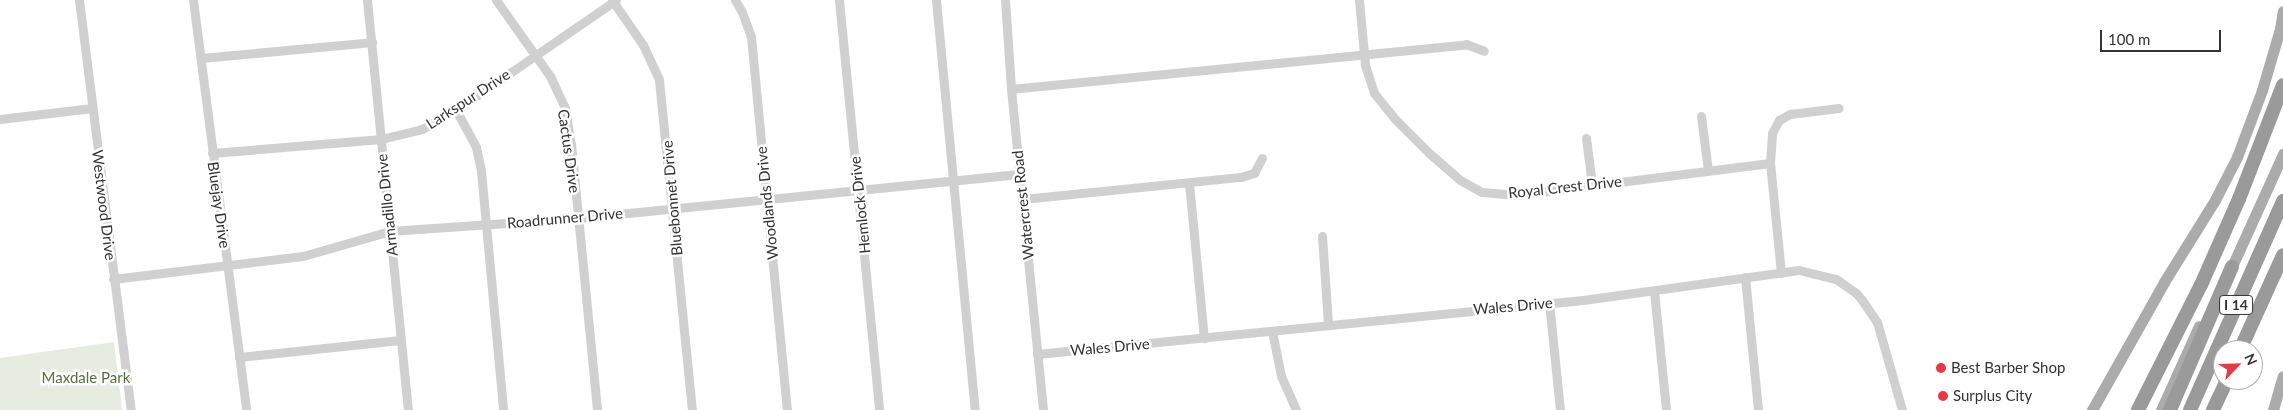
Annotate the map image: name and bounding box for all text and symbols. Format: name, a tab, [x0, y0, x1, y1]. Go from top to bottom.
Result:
scale bar	[2103, 20, 2224, 52]
text: 100 m	[2108, 30, 2150, 48]
street label: Larkspur Drive	[423, 65, 513, 133]
street label: Cactus Drive	[554, 108, 584, 194]
street label: Bluebonnet Drive	[658, 140, 686, 256]
street label: Woodlands Drive	[752, 145, 782, 261]
street label: Westwood Drive	[88, 149, 120, 261]
street label: Watercrest Road	[1008, 150, 1038, 260]
street label: Armadillo Drive	[373, 153, 401, 257]
street label: Hemlock Drive	[846, 155, 874, 255]
street label: Bluejay Drive	[204, 160, 234, 250]
street label: Royal Crest Drive	[1507, 172, 1623, 202]
street label: Roadrunner Drive	[506, 204, 624, 232]
street label: Wales Drive	[1473, 294, 1553, 318]
road number: I 14	[2218, 294, 2254, 316]
street label: Wales Drive	[1070, 335, 1150, 359]
north arrow	[2213, 340, 2263, 390]
text: N	[2241, 351, 2261, 367]
place label: Best Barber Shop	[1951, 359, 2066, 377]
marker: Best Barber Shop	[1935, 362, 1947, 374]
park label: Maxdale Park	[42, 369, 130, 387]
place label: Surplus City	[1953, 387, 2032, 405]
marker: Surplus City	[1937, 390, 1949, 402]

